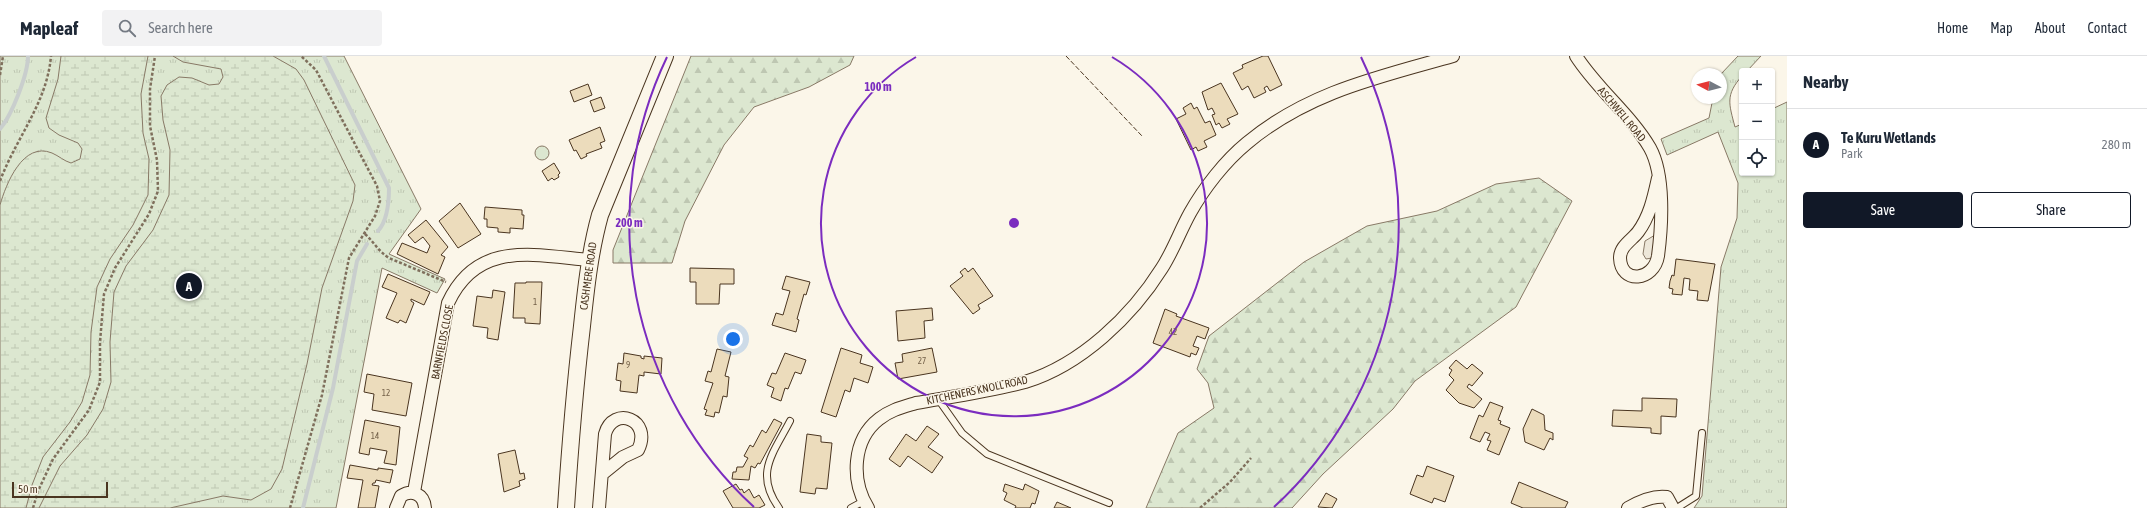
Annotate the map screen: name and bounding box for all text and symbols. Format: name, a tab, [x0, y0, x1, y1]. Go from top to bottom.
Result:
search box	[102, 10, 382, 46]
text: Mapleaf	[20, 17, 78, 39]
icon: search	[116, 17, 138, 39]
text: Search here	[148, 19, 213, 36]
text: Home	[1937, 20, 1968, 36]
text: Map	[1990, 20, 2013, 36]
text: About	[2035, 20, 2066, 36]
text: Contact	[2088, 20, 2127, 36]
north arrow	[1691, 68, 1727, 104]
map controls	[1739, 68, 1775, 176]
button: +	[1739, 68, 1775, 104]
text: Nearby	[1803, 72, 1849, 92]
text: 100 m	[864, 80, 892, 94]
street label: ASCHWELL ROAD	[1596, 84, 1648, 144]
button: −	[1739, 104, 1775, 140]
text: Te Kuru Wetlands	[1841, 129, 1936, 146]
text: A	[1813, 137, 1819, 152]
text: 280 m	[2102, 137, 2131, 152]
button: locate	[1739, 140, 1775, 176]
text: Park	[1841, 146, 1863, 161]
button: Save	[1803, 192, 1963, 228]
button: Share	[1971, 192, 2131, 228]
text: 200 m	[615, 216, 643, 230]
centre of rings	[1007, 216, 1021, 230]
street label: CASHMERE ROAD	[577, 241, 599, 311]
pin: A	[176, 271, 202, 301]
house number: 1	[533, 297, 537, 307]
street label: BARNFIELDS CLOSE	[429, 303, 455, 380]
house number: 42	[1169, 327, 1177, 337]
your location	[723, 329, 743, 349]
house number: 27	[918, 356, 926, 366]
house number: 9	[626, 360, 630, 370]
street label: KITCHENERS KNOLL ROAD	[925, 373, 1029, 407]
house number: 12	[382, 388, 390, 398]
house number: 14	[371, 431, 379, 441]
scale bar	[12, 480, 108, 499]
text: 50 m	[18, 483, 38, 495]

